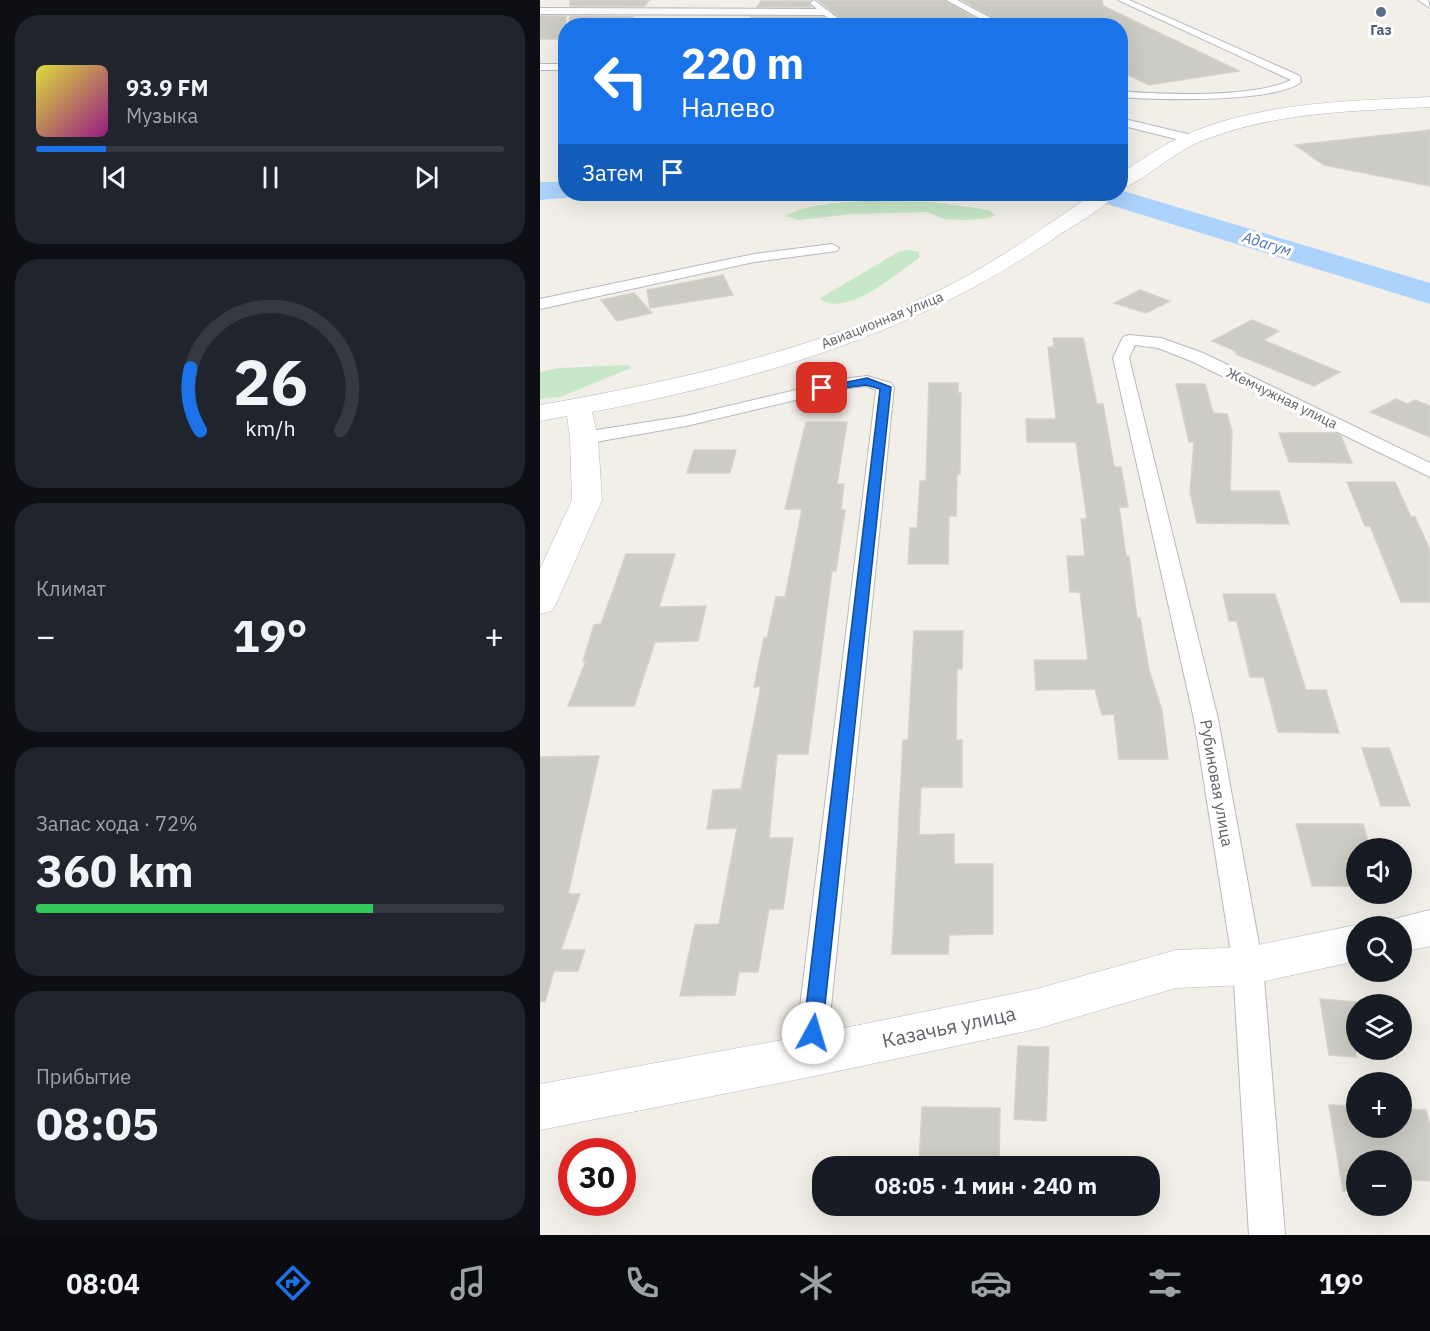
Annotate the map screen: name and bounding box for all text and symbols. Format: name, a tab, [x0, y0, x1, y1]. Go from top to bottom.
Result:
marker: Газ	[1374, 5, 1388, 19]
place label: Газ	[1370, 21, 1392, 39]
text: 220 m	[681, 36, 804, 91]
icon: left	[582, 42, 660, 120]
text: 93.9 FM	[126, 73, 209, 102]
text: Налево	[681, 89, 775, 124]
text: Музыка	[126, 102, 198, 129]
icon: arrive	[656, 156, 689, 189]
text: Затем	[582, 158, 644, 187]
icon: previous	[98, 161, 131, 194]
icon: pause	[254, 161, 287, 194]
icon: next	[410, 161, 443, 194]
water label: Адагум	[1239, 227, 1294, 260]
street label: Авиационная улица	[818, 287, 946, 353]
text: 26	[233, 341, 307, 422]
pin	[796, 362, 847, 413]
street label: Жемчужная улица	[1224, 363, 1341, 433]
icon: arrive	[805, 371, 838, 404]
text: km/h	[245, 414, 295, 442]
text: Климат	[36, 575, 106, 602]
text: 19°	[232, 606, 308, 664]
text: −	[36, 614, 56, 657]
text: +	[484, 614, 504, 657]
street label: Рубиновая улица	[1196, 718, 1238, 849]
text: Запас хода · 72%	[36, 810, 198, 837]
map controls	[1346, 838, 1412, 1216]
button: sound	[1346, 838, 1412, 904]
text: 360 km	[36, 841, 194, 899]
button: search	[1346, 916, 1412, 982]
button: layers	[1346, 994, 1412, 1060]
street label: Казачья улица	[879, 999, 1019, 1054]
position arrow	[781, 1001, 845, 1065]
text: Прибытие	[36, 1063, 131, 1090]
button: +	[1346, 1072, 1412, 1138]
text: 08:05	[36, 1094, 159, 1152]
speed limit sign: 30	[558, 1138, 636, 1216]
button: −	[1346, 1150, 1412, 1216]
text: 08:05 · 1 мин · 240 m	[875, 1171, 1097, 1200]
icon: directions	[272, 1262, 314, 1304]
icon: music	[447, 1262, 489, 1304]
icon: phone	[621, 1262, 663, 1304]
icon: climate	[795, 1262, 837, 1304]
icon: car	[970, 1262, 1012, 1304]
icon: filters	[1144, 1262, 1186, 1304]
text: 08:04	[66, 1266, 140, 1301]
text: 19°	[1319, 1266, 1364, 1301]

